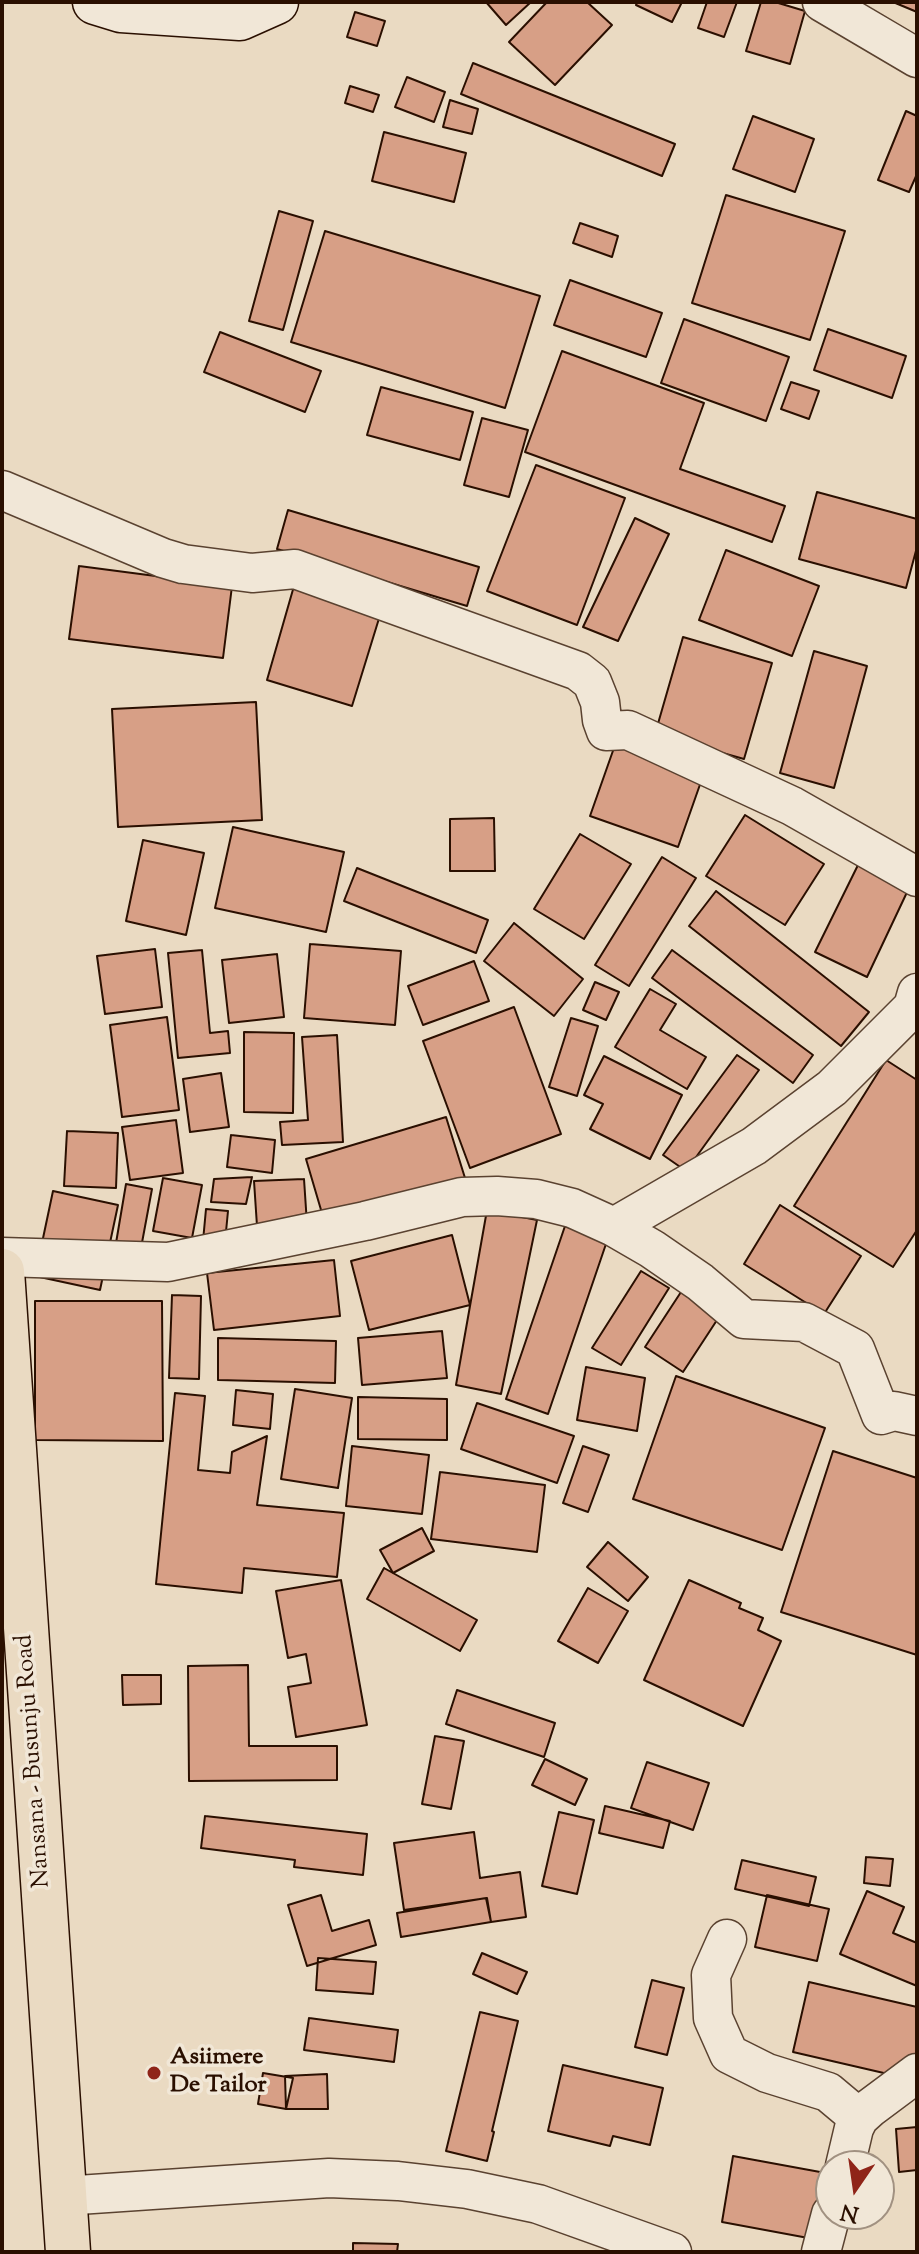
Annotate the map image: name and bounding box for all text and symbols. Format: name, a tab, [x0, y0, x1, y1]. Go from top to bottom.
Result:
street label: Nansana - Busunju Road	[12, 1633, 58, 1889]
place label: Asiimere De Tailor	[170, 2045, 267, 2101]
marker: Asiimere De Tailor	[145, 2064, 163, 2082]
north arrow	[815, 2150, 895, 2230]
text: N	[838, 2194, 862, 2229]

